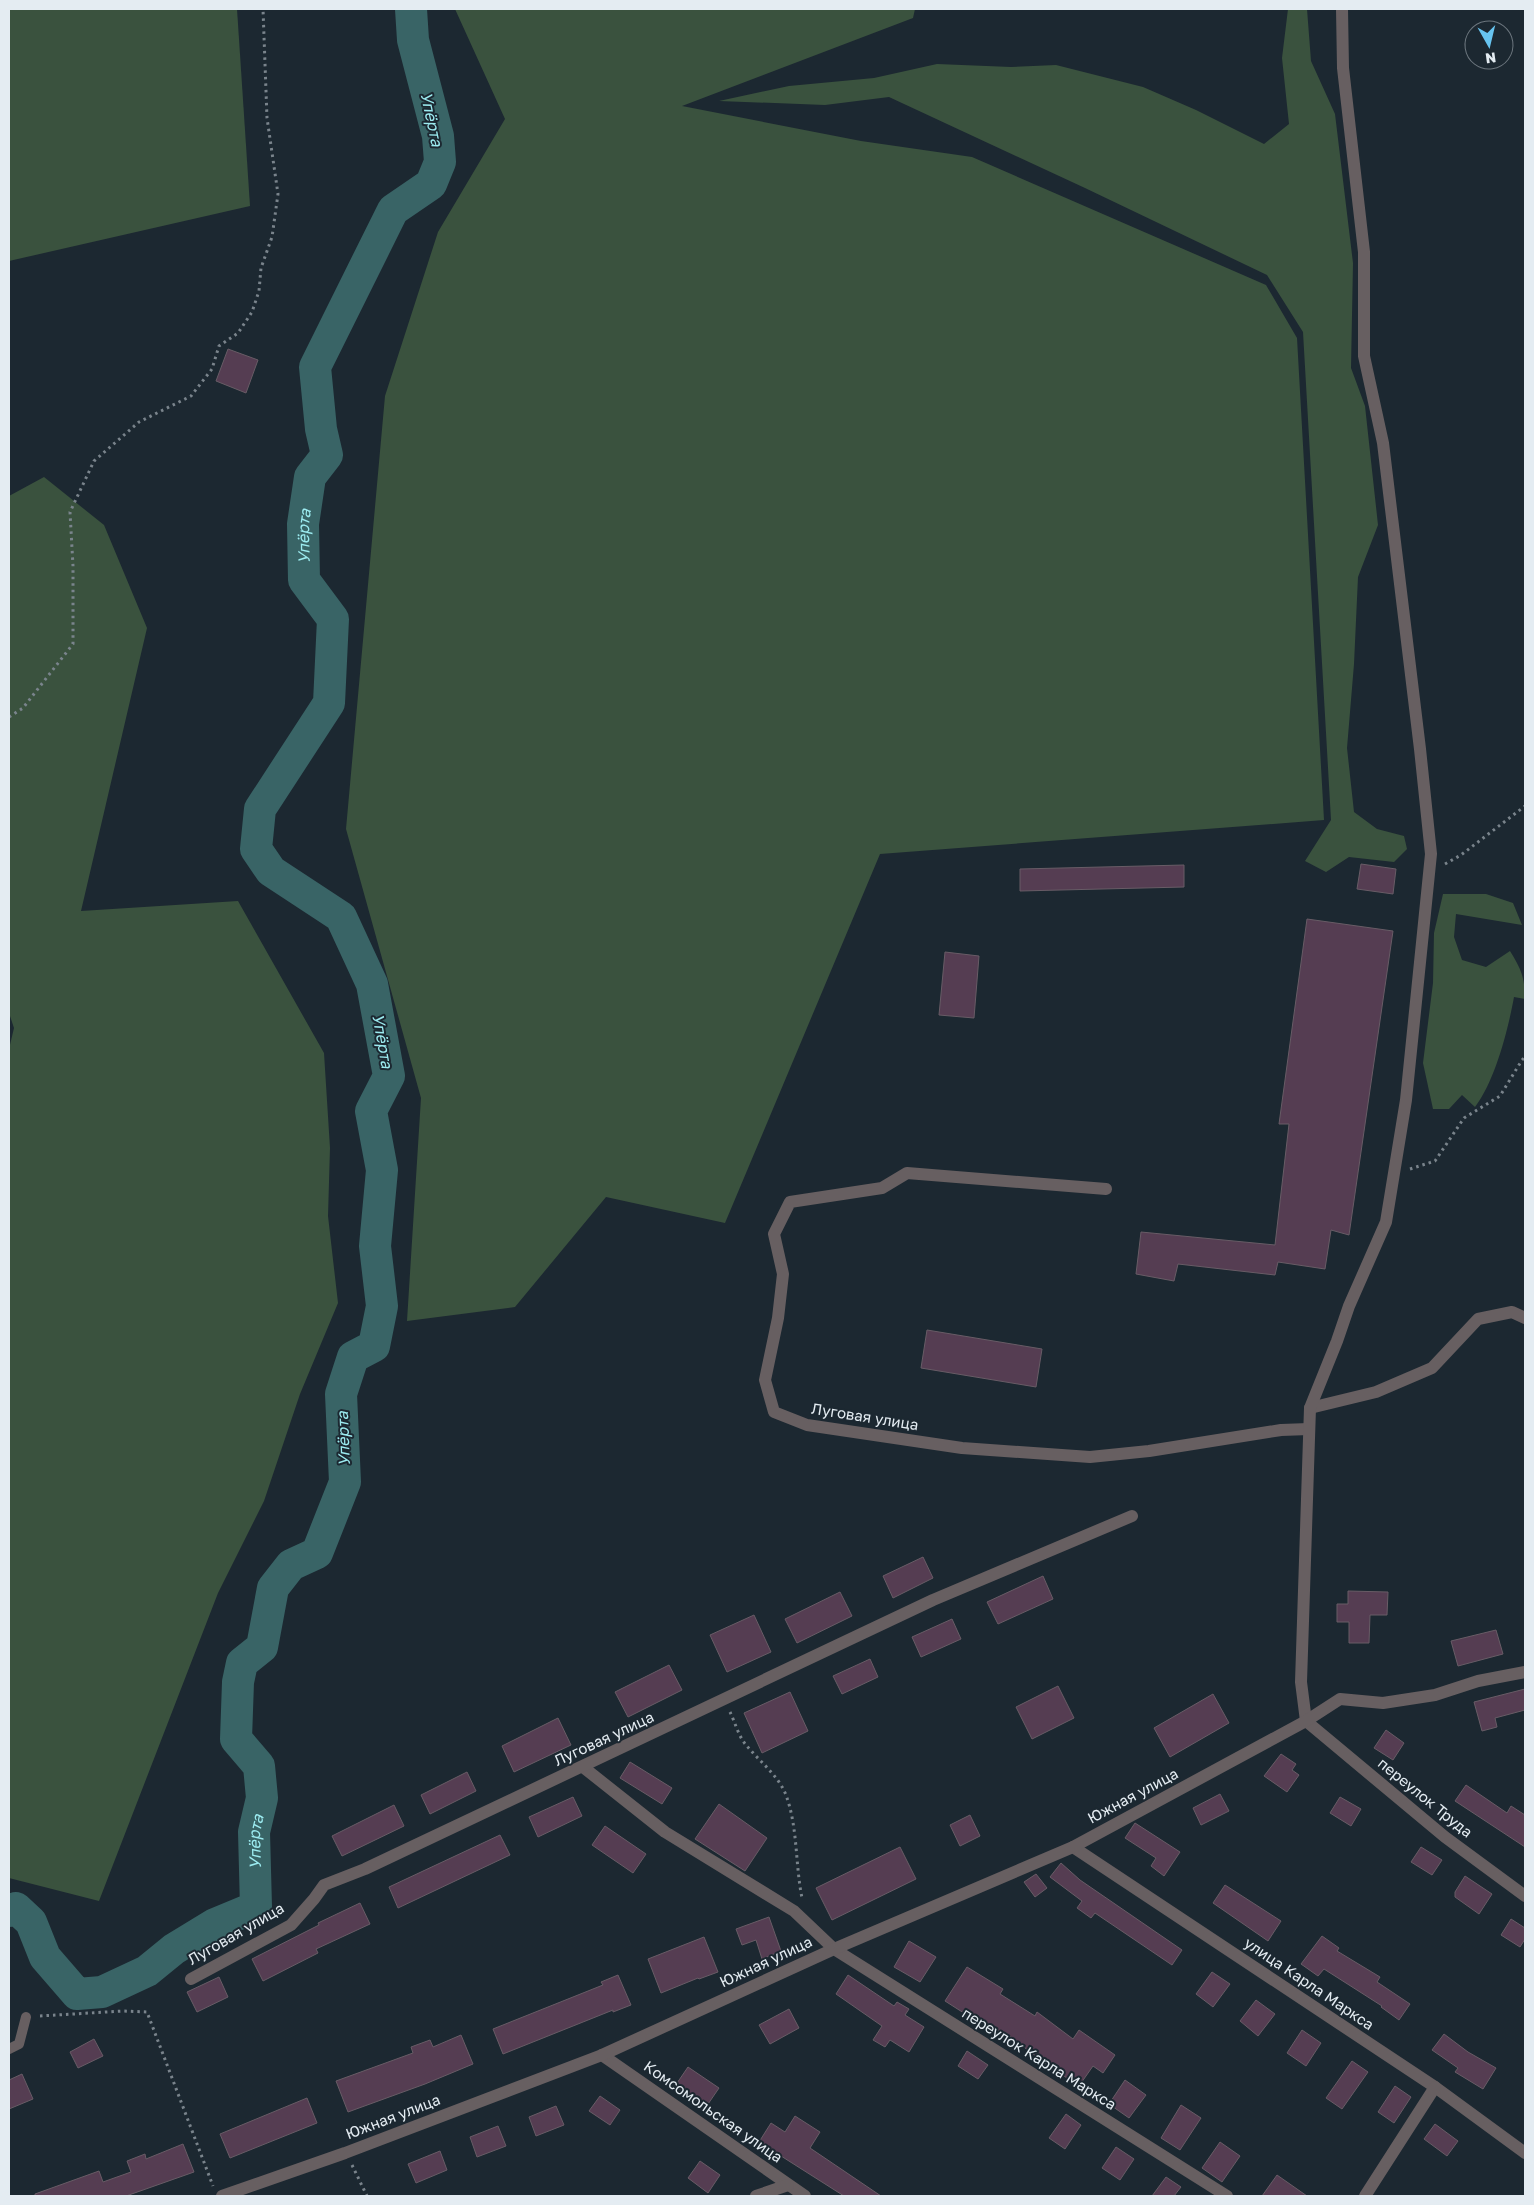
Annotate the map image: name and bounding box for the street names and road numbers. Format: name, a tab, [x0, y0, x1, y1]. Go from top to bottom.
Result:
street label: Луговая улица	[810, 1399, 920, 1433]
street label: Луговая улица	[551, 1707, 656, 1769]
street label: переулок Труда	[1375, 1754, 1476, 1841]
street label: Южная улица	[1084, 1764, 1181, 1827]
street label: Луговая улица	[184, 1898, 287, 1968]
street label: Южная улица	[716, 1932, 815, 1990]
street label: улица Карла Маркса	[1241, 1933, 1378, 2033]
street label: переулок Карла Маркса	[959, 2003, 1120, 2113]
street label: Комсомольская улица	[641, 2056, 786, 2166]
street label: Южная улица	[343, 2090, 443, 2142]

